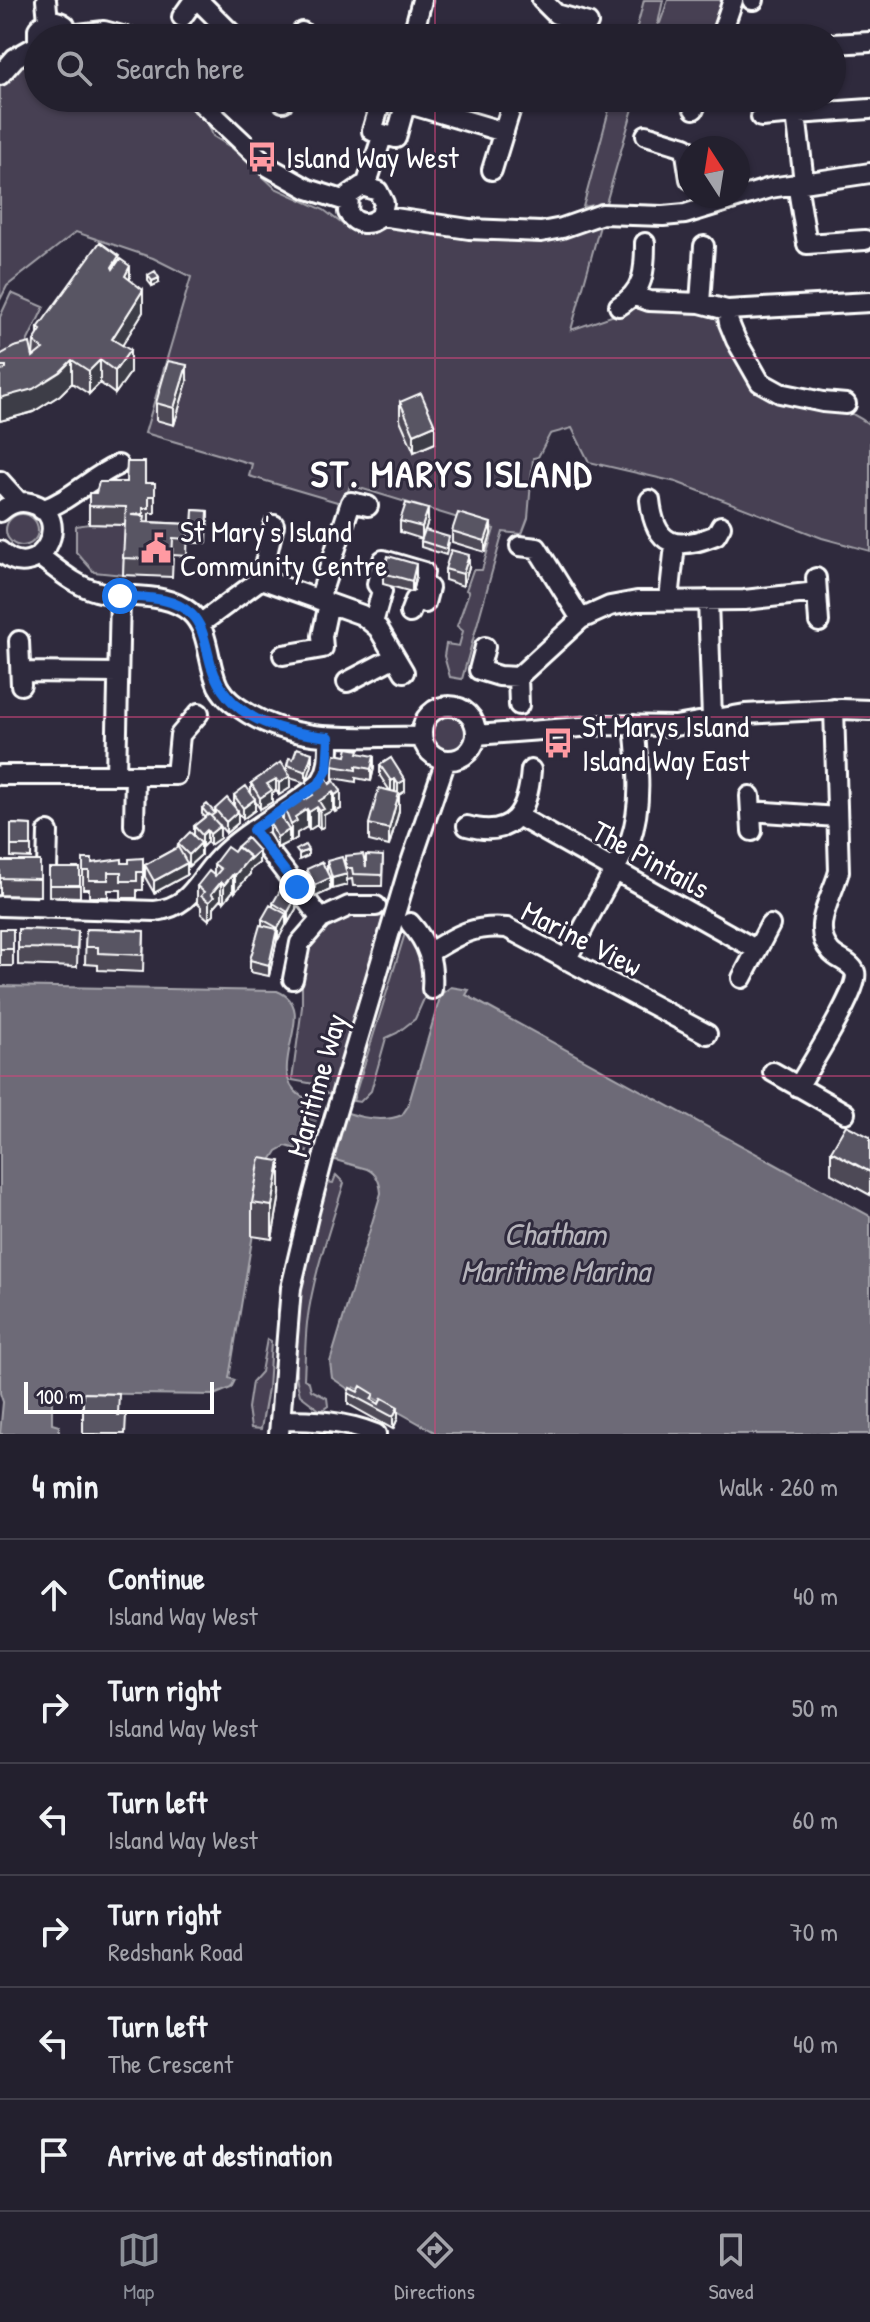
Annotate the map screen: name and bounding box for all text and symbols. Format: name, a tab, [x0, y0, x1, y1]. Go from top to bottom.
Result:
search box	[24, 24, 846, 112]
icon: search	[52, 46, 96, 90]
text: Search here	[116, 48, 244, 88]
north arrow	[678, 136, 750, 208]
place label: Island Way West	[286, 137, 459, 177]
bus stop icon: Island Way West	[245, 140, 279, 174]
district label: ST. MARYS ISLAND	[311, 447, 593, 499]
place label: St Mary's Island Community Centre	[180, 511, 387, 585]
public building icon: St Mary's Island Community Centre	[139, 531, 173, 565]
route start	[102, 578, 138, 614]
place label: St Marys Island Island Way East	[582, 706, 750, 780]
bus stop icon: St Marys Island Island Way East	[541, 726, 575, 760]
street label: The Pintails	[585, 810, 717, 908]
route end	[279, 869, 315, 905]
street label: Marine View	[515, 891, 649, 985]
street label: Maritime Way	[277, 1009, 355, 1161]
water label: Chatham Maritime Marina	[460, 1212, 653, 1292]
scale bar	[24, 1378, 214, 1414]
text: 100 m	[36, 1381, 84, 1411]
text: 4 min	[32, 1463, 99, 1509]
text: Walk · 260 m	[719, 1469, 838, 1504]
text: Continue	[108, 1558, 205, 1598]
icon: ahead	[32, 1573, 76, 1617]
text: 40 m	[793, 1578, 838, 1613]
text: Island Way West	[108, 1598, 258, 1633]
text: Turn right	[108, 1670, 221, 1710]
icon: right	[32, 1685, 76, 1729]
text: 50 m	[792, 1690, 838, 1725]
text: Island Way West	[108, 1710, 258, 1745]
text: Turn left	[108, 1782, 207, 1822]
icon: left	[32, 1797, 76, 1841]
text: 60 m	[792, 1802, 838, 1837]
text: Island Way West	[108, 1822, 258, 1857]
text: Turn right	[108, 1894, 221, 1934]
icon: right	[32, 1909, 76, 1953]
text: 70 m	[790, 1914, 838, 1949]
text: Redshank Road	[108, 1934, 243, 1969]
text: Turn left	[108, 2006, 207, 2046]
icon: left	[32, 2021, 76, 2065]
text: 40 m	[793, 2026, 838, 2061]
text: The Crescent	[108, 2046, 233, 2081]
icon: arrive	[32, 2133, 76, 2177]
text: Arrive at destination	[108, 2135, 333, 2175]
tab: Map	[117, 2228, 161, 2306]
tab: Directions	[394, 2228, 475, 2306]
tab: Saved	[708, 2228, 753, 2306]

